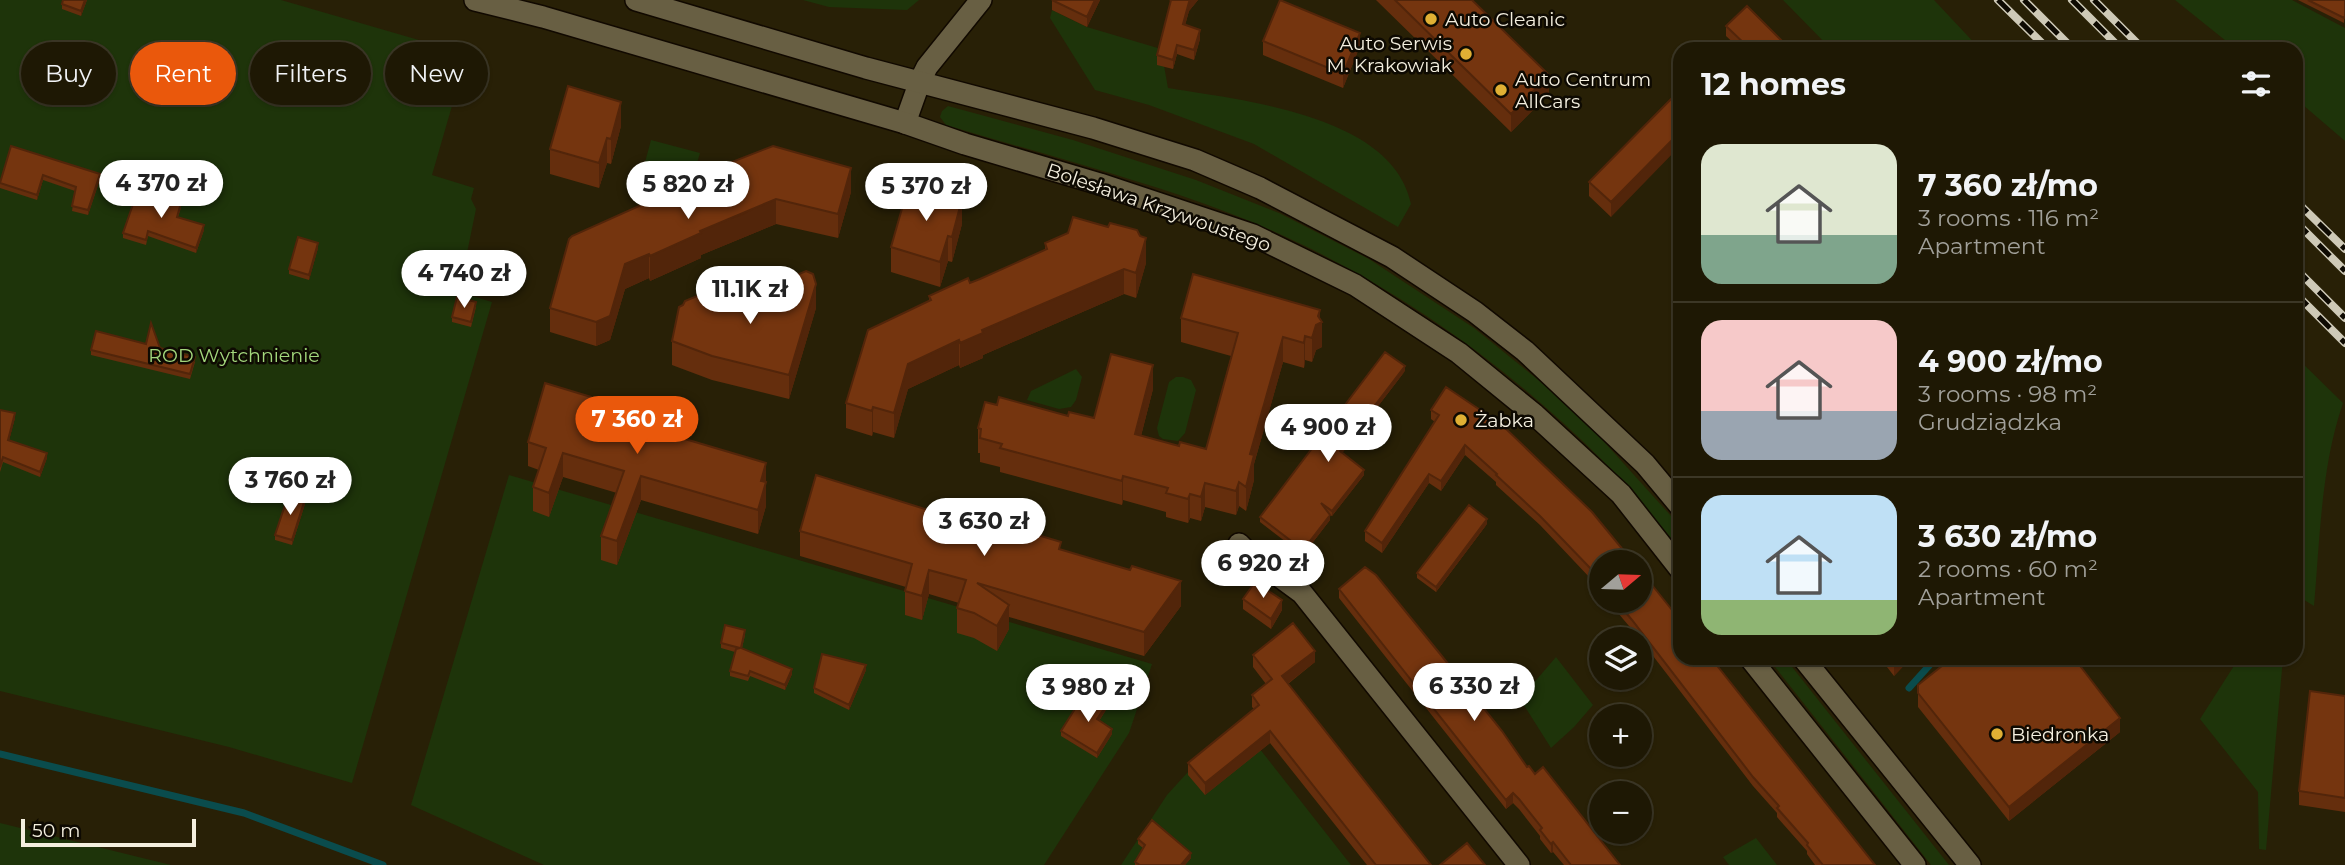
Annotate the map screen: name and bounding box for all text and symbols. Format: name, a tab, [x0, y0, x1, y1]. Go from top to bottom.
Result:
place label: Auto Cleanic	[1445, 8, 1565, 31]
marker: Auto Cleanic	[1423, 11, 1439, 27]
place label: Auto Serwis M. Krakowiak	[1327, 32, 1453, 77]
chip: Buy	[21, 42, 116, 105]
chip: Rent	[130, 42, 236, 105]
chip: Filters	[250, 42, 371, 105]
chip: New	[385, 42, 488, 105]
marker: Auto Serwis M. Krakowiak	[1458, 46, 1474, 62]
icon: filters	[2237, 65, 2275, 103]
text: 12 homes	[1701, 66, 1846, 103]
place label: Auto Centrum AllCars	[1515, 68, 1651, 113]
marker: Auto Centrum AllCars	[1493, 82, 1509, 98]
street label: Bolesława Krzywoustego	[1044, 158, 1274, 257]
pin: 4 370 zł	[89, 160, 233, 220]
pin: 5 820 zł	[616, 162, 760, 221]
pin: 5 370 zł	[854, 164, 998, 223]
text: 7 360 zł/mo	[1918, 167, 2098, 204]
text: 4 370 zł	[115, 169, 207, 197]
text: 5 820 zł	[642, 170, 734, 198]
text: 5 370 zł	[881, 172, 971, 200]
icon: home	[1757, 172, 1841, 256]
text: 3 rooms · 116 m²	[1918, 204, 2099, 232]
text: Apartment	[1918, 232, 2046, 260]
pin: 4 740 zł	[392, 250, 536, 310]
text: 4 740 zł	[417, 259, 511, 287]
pin: 11.1K zł	[678, 266, 822, 326]
text: 11.1K zł	[712, 275, 788, 303]
text: 4 900 zł/mo	[1918, 343, 2103, 380]
park label: ROD Wytchnienie	[148, 344, 320, 367]
icon: home	[1757, 348, 1841, 432]
text: 3 rooms · 98 m²	[1918, 380, 2097, 408]
pin: 7 360 zł	[565, 396, 709, 456]
text: 7 360 zł	[591, 405, 683, 433]
pin: 4 900 zł	[1256, 405, 1400, 464]
text: Grudziądzka	[1918, 408, 2062, 436]
place label: Żabka	[1475, 409, 1534, 432]
marker: Żabka	[1453, 412, 1469, 428]
text: 4 900 zł	[1281, 413, 1375, 441]
pin: 3 760 zł	[218, 458, 362, 517]
text: 3 760 zł	[245, 466, 335, 494]
pin: 3 630 zł	[912, 498, 1056, 558]
text: 3 630 zł	[939, 507, 1029, 535]
text: 3 630 zł/mo	[1918, 518, 2097, 555]
icon: home	[1757, 523, 1841, 607]
pin: 6 920 zł	[1191, 540, 1335, 600]
text: 6 920 zł	[1217, 549, 1309, 577]
north arrow	[1589, 550, 1652, 612]
map controls	[1589, 550, 1652, 844]
text: 2 rooms · 60 m²	[1918, 555, 2098, 583]
text: Apartment	[1918, 583, 2046, 611]
button: layers	[1589, 627, 1652, 690]
pin: 3 980 zł	[1016, 664, 1160, 724]
pin: 6 330 zł	[1402, 664, 1546, 723]
text: 6 330 zł	[1429, 672, 1519, 700]
text: 3 980 zł	[1042, 673, 1134, 701]
button: +	[1589, 704, 1652, 767]
place label: Biedronka	[2011, 723, 2109, 746]
marker: Biedronka	[1989, 726, 2005, 742]
button: −	[1589, 781, 1652, 844]
scale bar	[21, 816, 196, 848]
text: 50 m	[32, 819, 80, 842]

